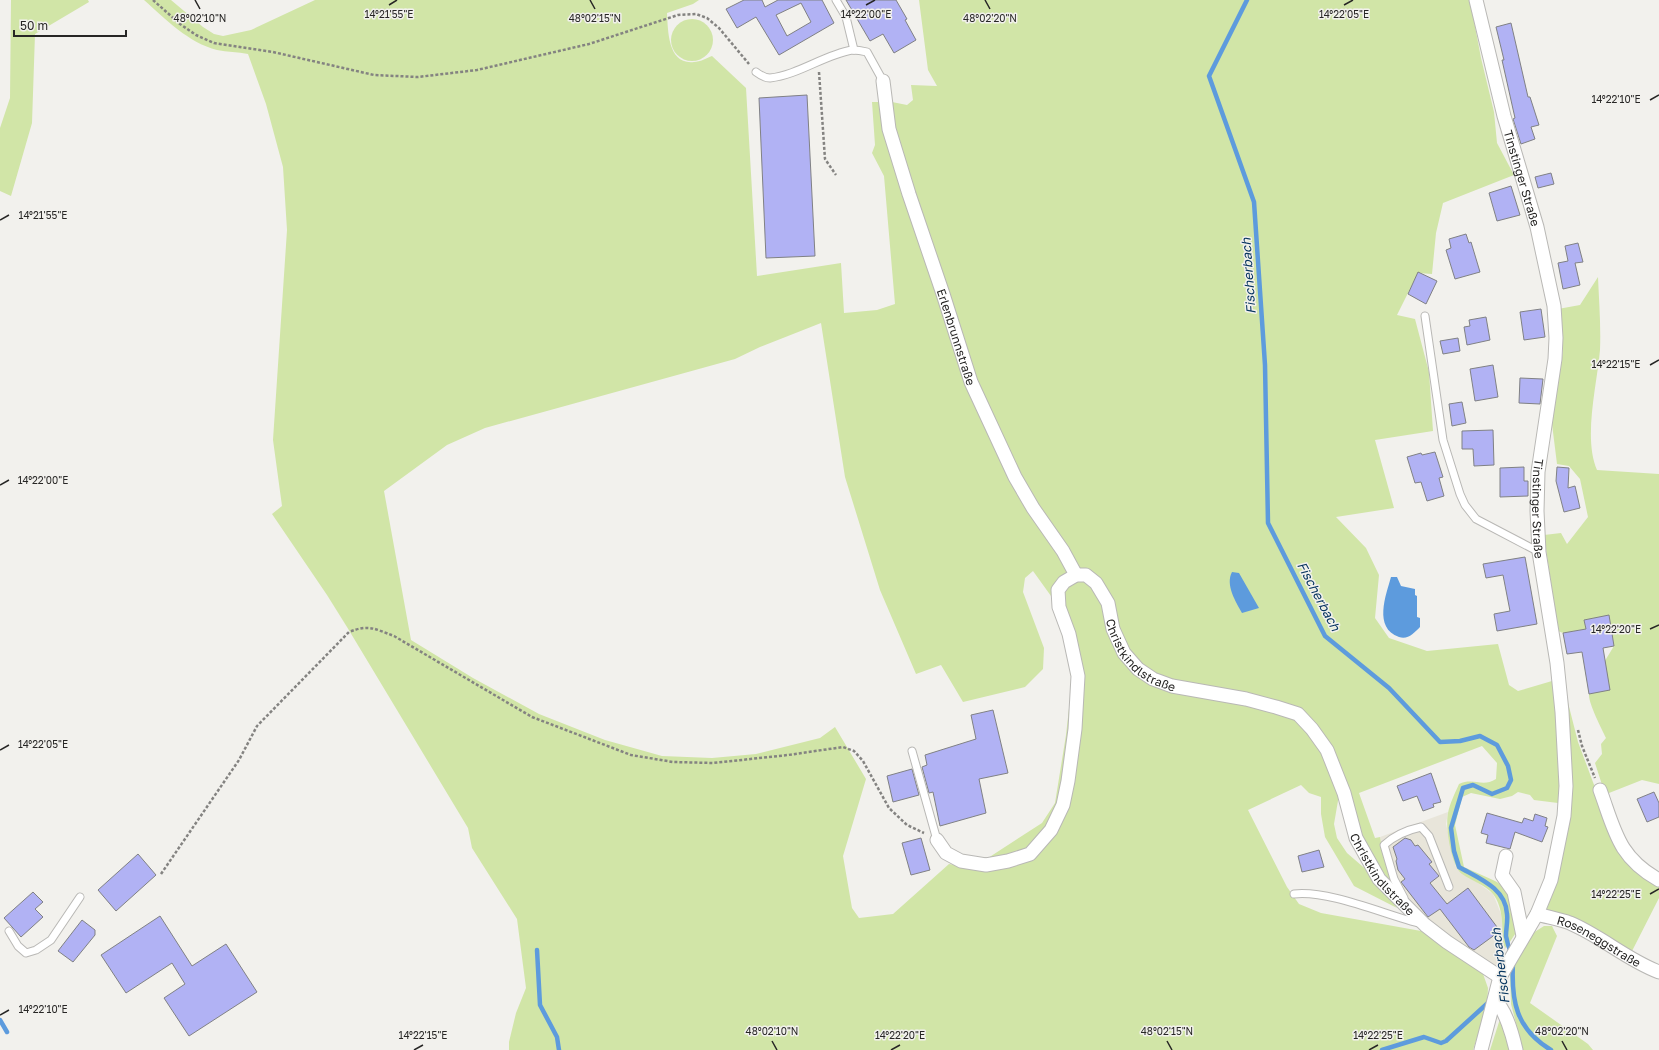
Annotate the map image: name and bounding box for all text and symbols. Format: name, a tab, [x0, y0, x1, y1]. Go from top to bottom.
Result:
text: 14°21'55"E	[365, 8, 413, 20]
text: 14°22'00"E	[841, 8, 891, 20]
text: 14°22'05"E	[1319, 8, 1369, 20]
scale bar	[14, 12, 126, 38]
text: 48°02'10"N	[174, 12, 226, 24]
text: 48°02'15"N	[569, 12, 621, 24]
text: 48°02'20"N	[963, 12, 1017, 24]
text: 50 m	[20, 18, 48, 33]
text: 14°22'10"E	[1591, 93, 1641, 105]
street label: Tinstinger Straße	[1501, 128, 1544, 228]
text: 14°21'55"E	[19, 209, 67, 221]
water label: Fischerbach	[1237, 236, 1259, 315]
street label: Erlenbrunnstraße	[934, 287, 979, 387]
text: 14°22'15"E	[1592, 358, 1640, 370]
street label: Tinstinger Straße	[1529, 458, 1547, 560]
text: 14°22'00"E	[18, 474, 68, 486]
water label: Fischerbach	[1294, 559, 1344, 634]
street label: Christkindlstraße	[1104, 617, 1178, 694]
text: 14°22'20"E	[1591, 623, 1641, 635]
text: 14°22'05"E	[18, 738, 68, 750]
street label: Christkindlstraße	[1348, 831, 1418, 918]
text: 14°22'25"E	[1591, 888, 1641, 900]
street label: Roseneggstraße	[1555, 912, 1644, 970]
water label: Fischerbach	[1487, 926, 1513, 1005]
text: 14°22'10"E	[18, 1003, 68, 1015]
text: 48°02'10"N	[746, 1025, 798, 1037]
text: 48°02'15"N	[1141, 1025, 1193, 1037]
text: 48°02'20"N	[1535, 1025, 1589, 1037]
text: 14°22'15"E	[399, 1029, 447, 1041]
text: 14°22'20"E	[875, 1029, 925, 1041]
text: 14°22'25"E	[1353, 1029, 1403, 1041]

